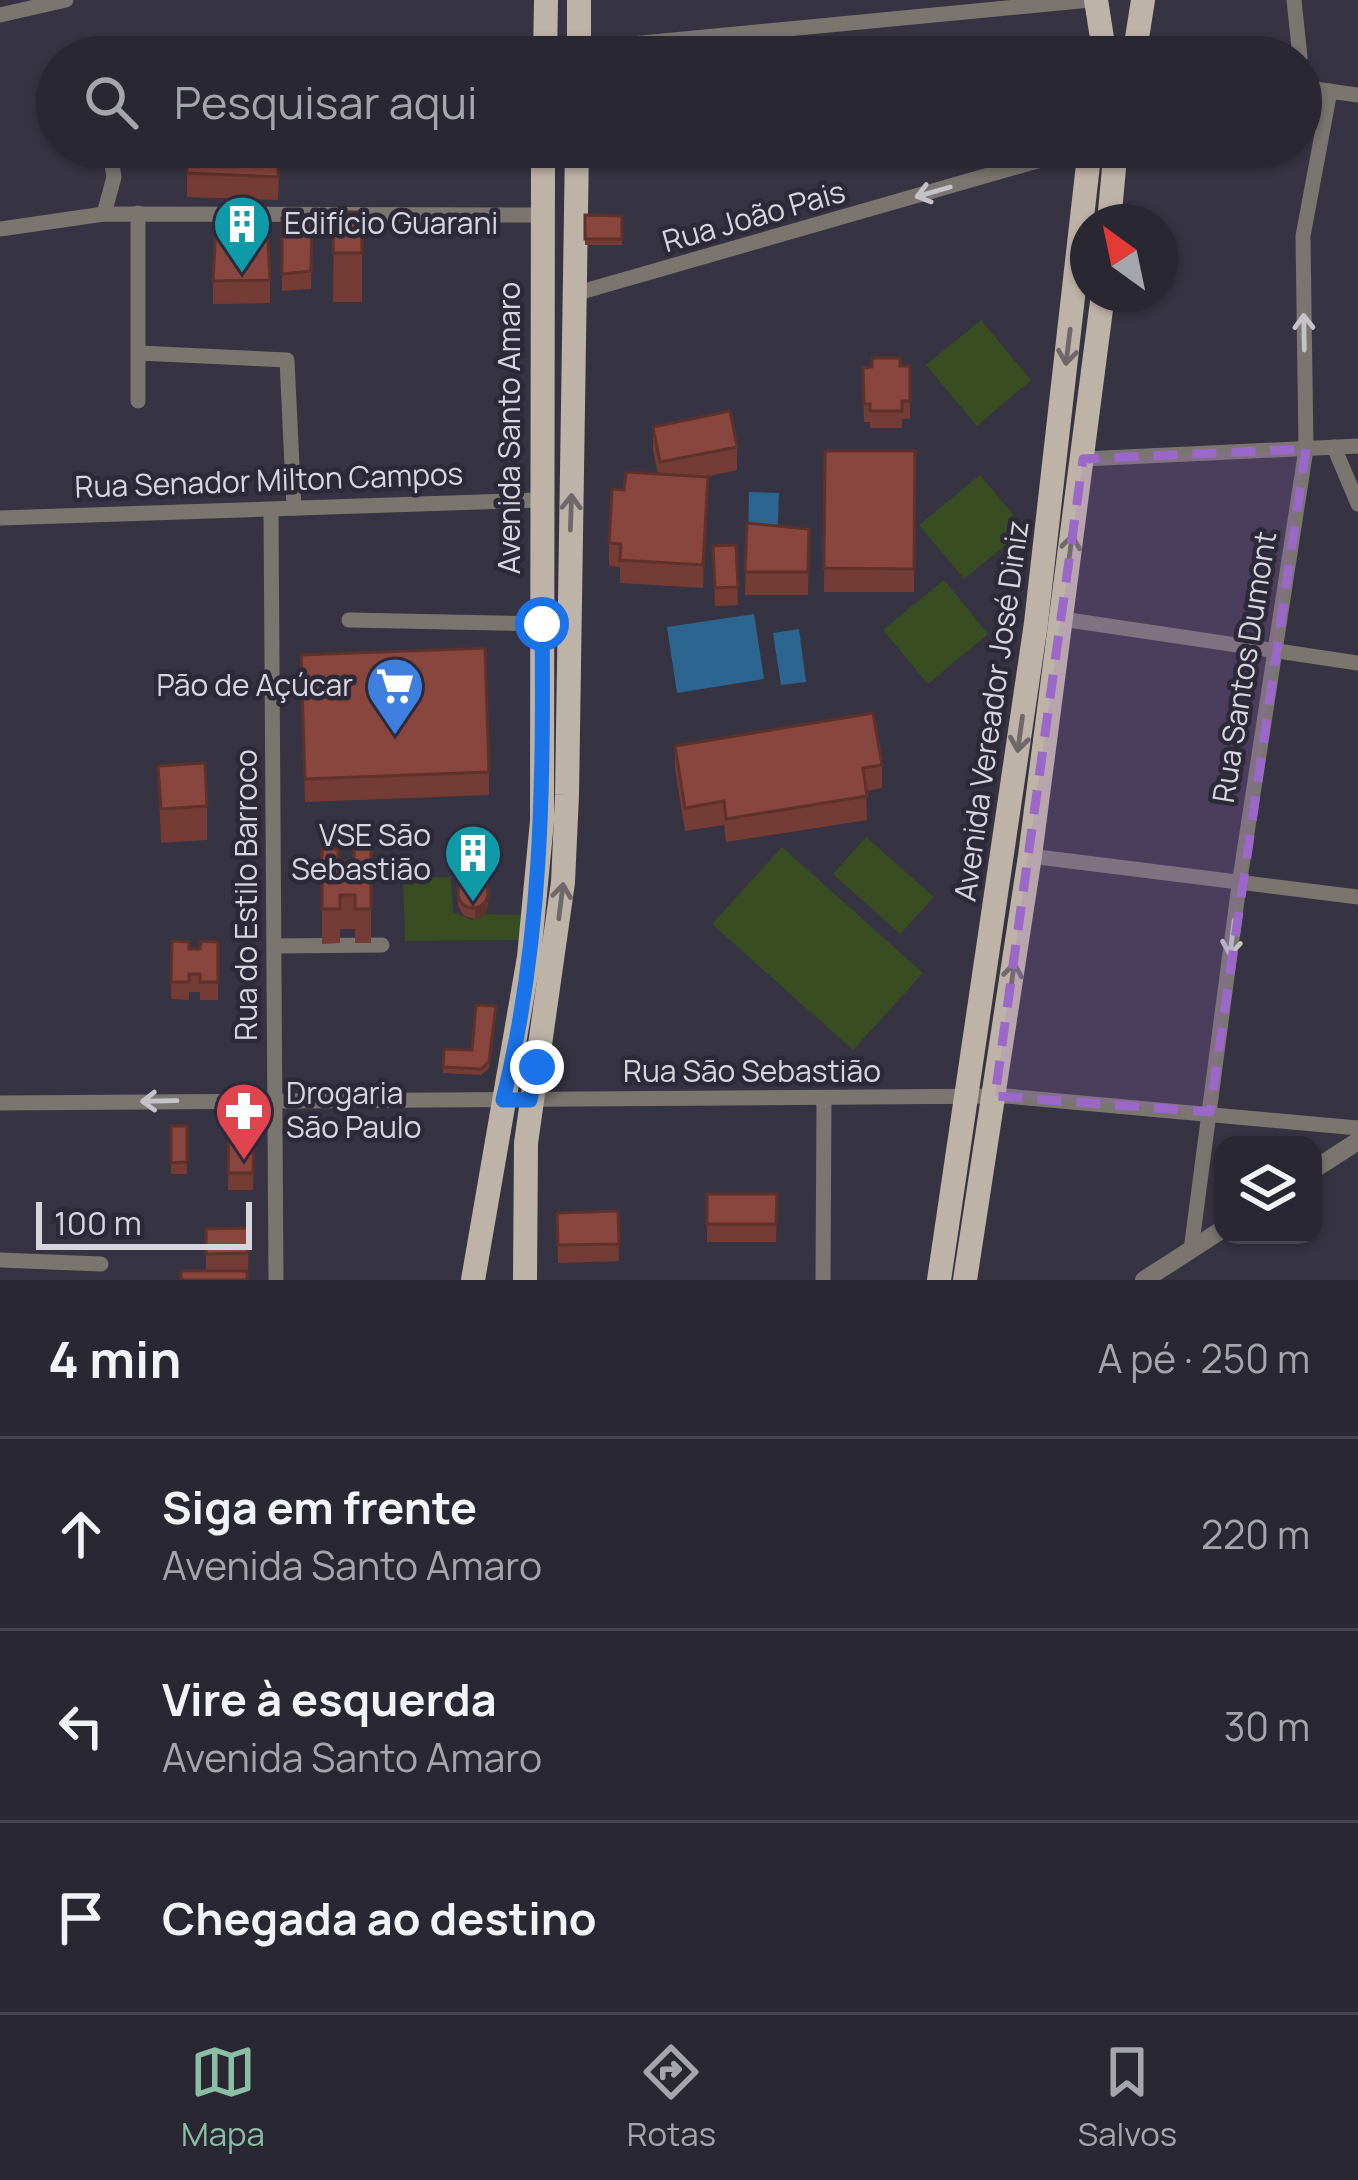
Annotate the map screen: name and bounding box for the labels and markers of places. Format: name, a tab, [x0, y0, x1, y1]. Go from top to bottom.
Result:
building icon: Edifício Guarani	[211, 193, 273, 275]
place label: Edifício Guarani	[284, 202, 498, 243]
supermarket icon: Pão de Açúcar	[364, 655, 426, 737]
place label: Pão de Açúcar	[156, 664, 353, 705]
place label: VSE São Sebastião	[291, 814, 431, 889]
building icon: VSE São Sebastião	[442, 822, 504, 904]
place label: Drogaria São Paulo	[286, 1072, 422, 1147]
pharmacy icon: Drogaria São Paulo	[213, 1080, 275, 1162]

